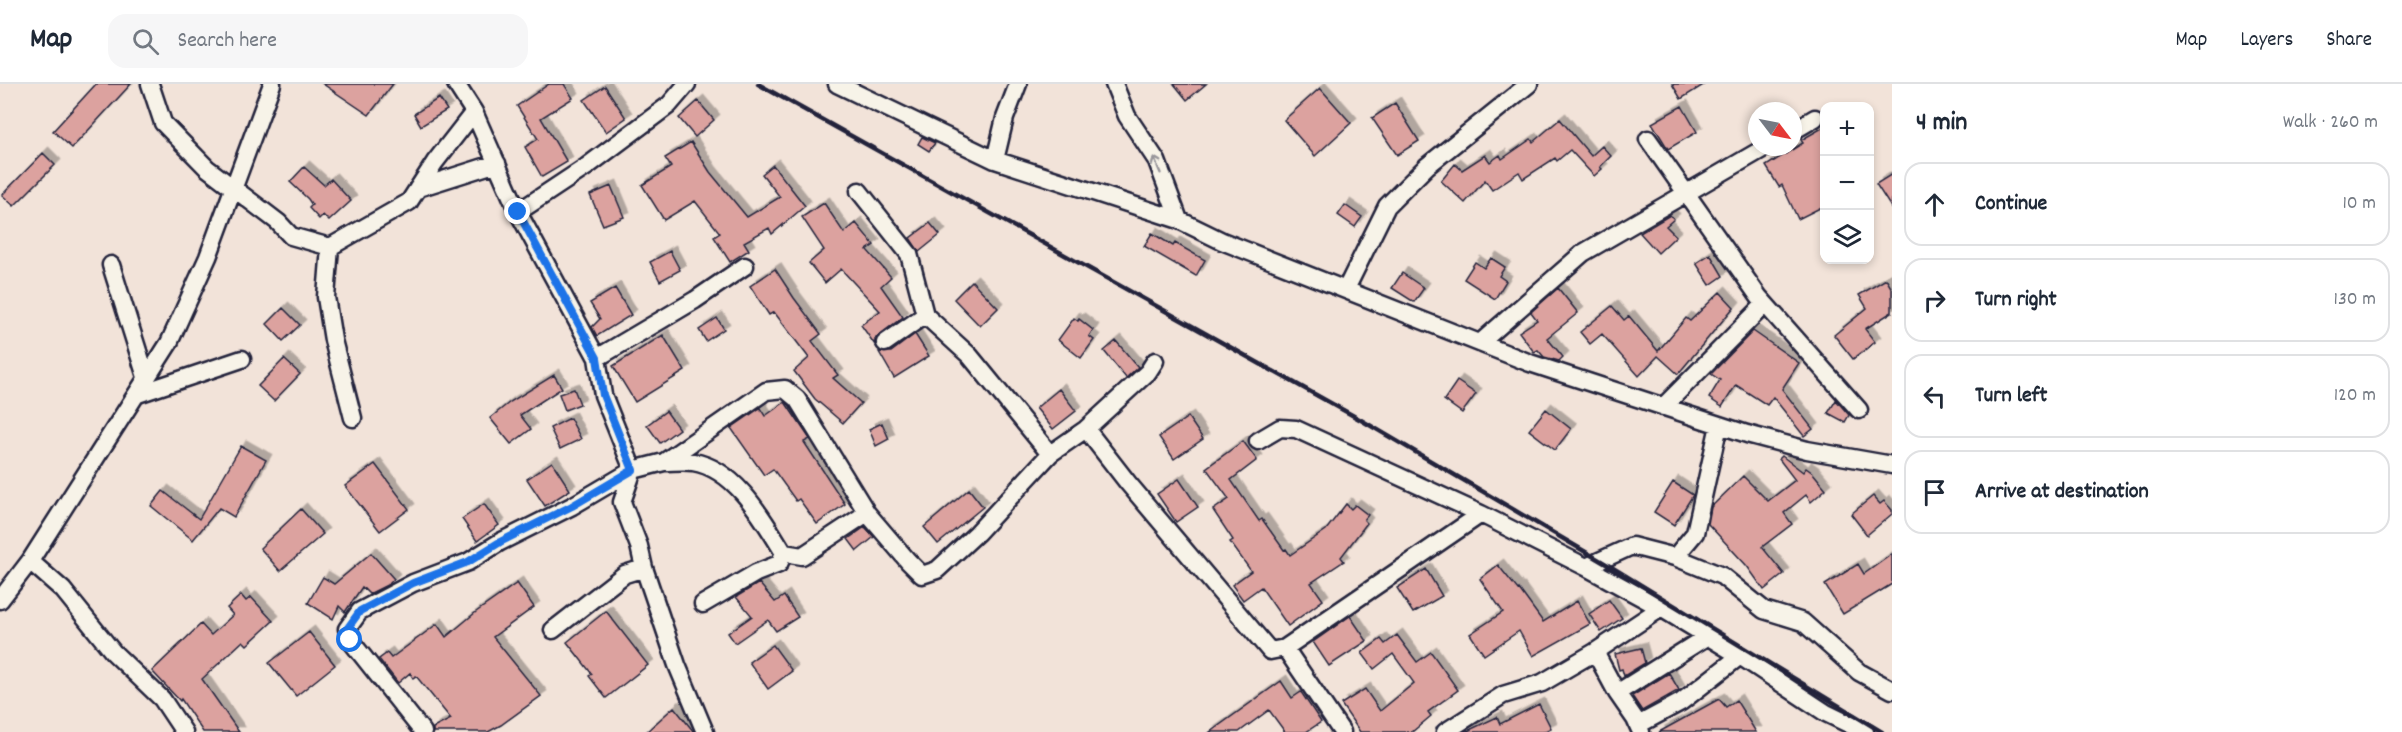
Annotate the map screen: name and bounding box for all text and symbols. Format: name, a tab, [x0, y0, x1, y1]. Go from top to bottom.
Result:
search box	[108, 14, 528, 68]
text: Map	[30, 21, 72, 61]
icon: search	[129, 25, 162, 58]
text: Search here	[177, 26, 277, 57]
text: Map	[2176, 26, 2207, 56]
text: Layers	[2240, 26, 2293, 56]
text: Share	[2326, 26, 2372, 56]
north arrow	[1748, 102, 1802, 156]
map controls	[1820, 102, 1874, 264]
button: +	[1820, 102, 1874, 156]
text: 4 min	[1916, 105, 1967, 142]
text: Walk · 260 m	[2283, 109, 2378, 137]
button: −	[1820, 156, 1874, 210]
one-way arrow	[1151, 157, 1163, 175]
icon: ahead	[1918, 188, 1951, 221]
text: Continue	[1975, 189, 2047, 220]
text: 10 m	[2342, 190, 2376, 218]
route end	[504, 198, 530, 224]
button: layers	[1820, 210, 1874, 264]
icon: right	[1918, 284, 1951, 317]
text: Turn right	[1975, 285, 2057, 316]
text: 130 m	[2334, 286, 2376, 314]
icon: left	[1918, 380, 1951, 413]
text: Turn left	[1975, 381, 2047, 412]
text: 120 m	[2334, 382, 2376, 410]
icon: arrive	[1918, 476, 1951, 509]
text: Arrive at destination	[1975, 477, 2149, 508]
route start	[336, 626, 362, 652]

